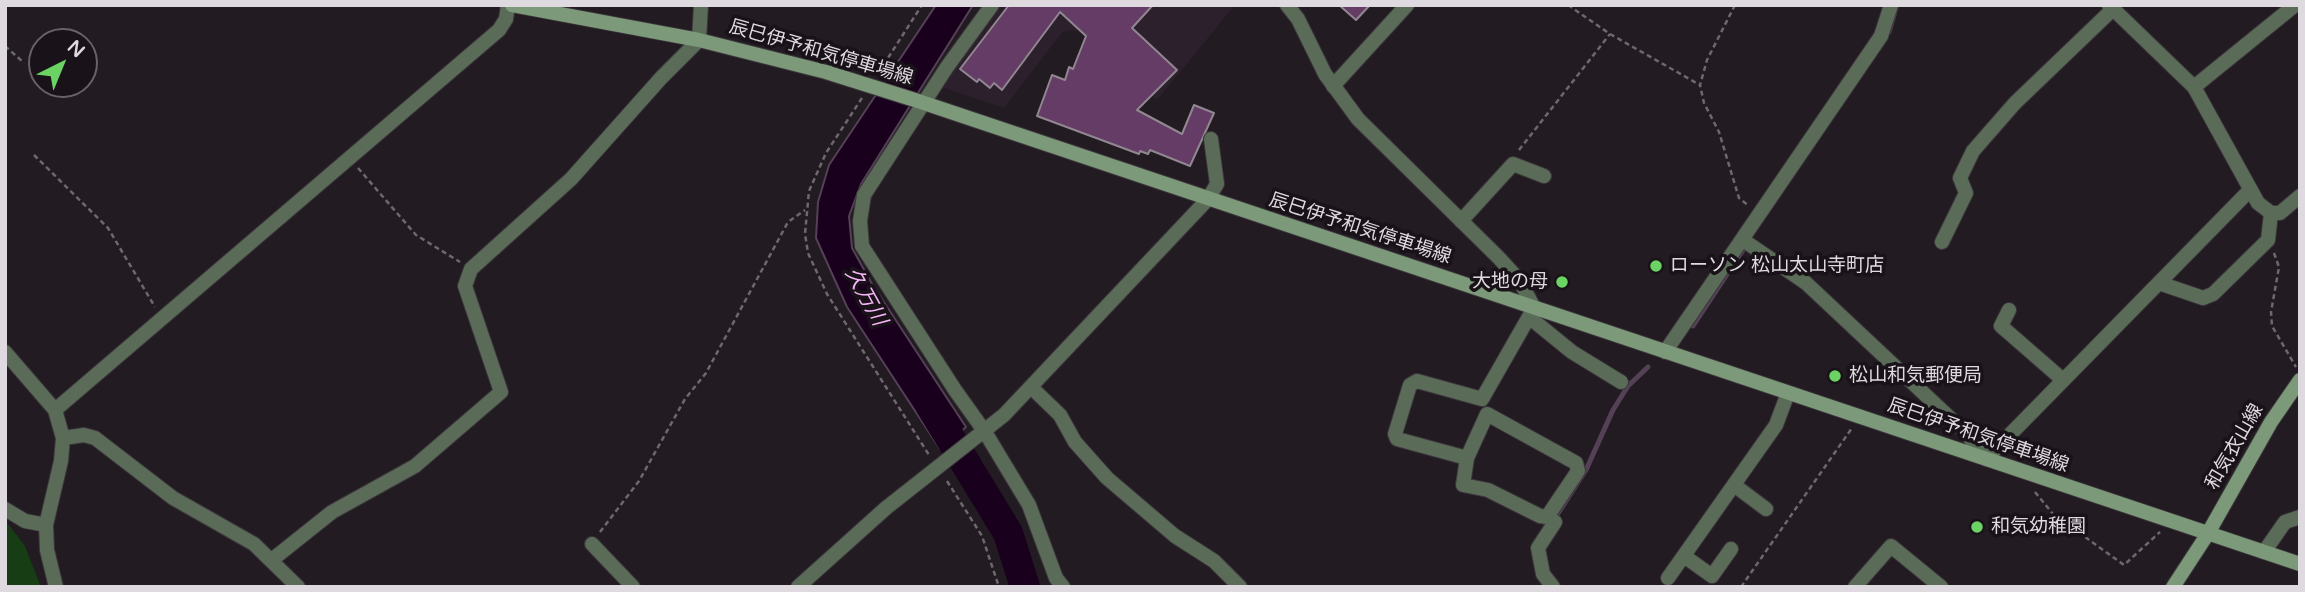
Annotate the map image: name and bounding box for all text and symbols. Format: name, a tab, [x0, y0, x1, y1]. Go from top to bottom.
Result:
street label: 辰巳伊予和気停車場線	[727, 16, 915, 90]
north arrow	[28, 28, 98, 98]
text: N	[63, 36, 89, 62]
street label: 辰巳伊予和気停車場線	[1266, 189, 1454, 269]
place label: ローソン 松山太山寺町店	[1670, 255, 1884, 277]
marker: ローソン 松山太山寺町店	[1648, 258, 1664, 274]
water label: 久万川	[839, 263, 891, 331]
place label: 大地の母	[1472, 271, 1548, 293]
marker: 大地の母	[1554, 274, 1570, 290]
place label: 松山和気郵便局	[1849, 365, 1982, 387]
marker: 松山和気郵便局	[1827, 368, 1843, 384]
street label: 辰巳伊予和気停車場線	[1884, 394, 2072, 478]
street label: 和気衣山線	[2201, 400, 2269, 494]
place label: 和気幼稚園	[1991, 516, 2086, 538]
marker: 和気幼稚園	[1969, 519, 1985, 535]

